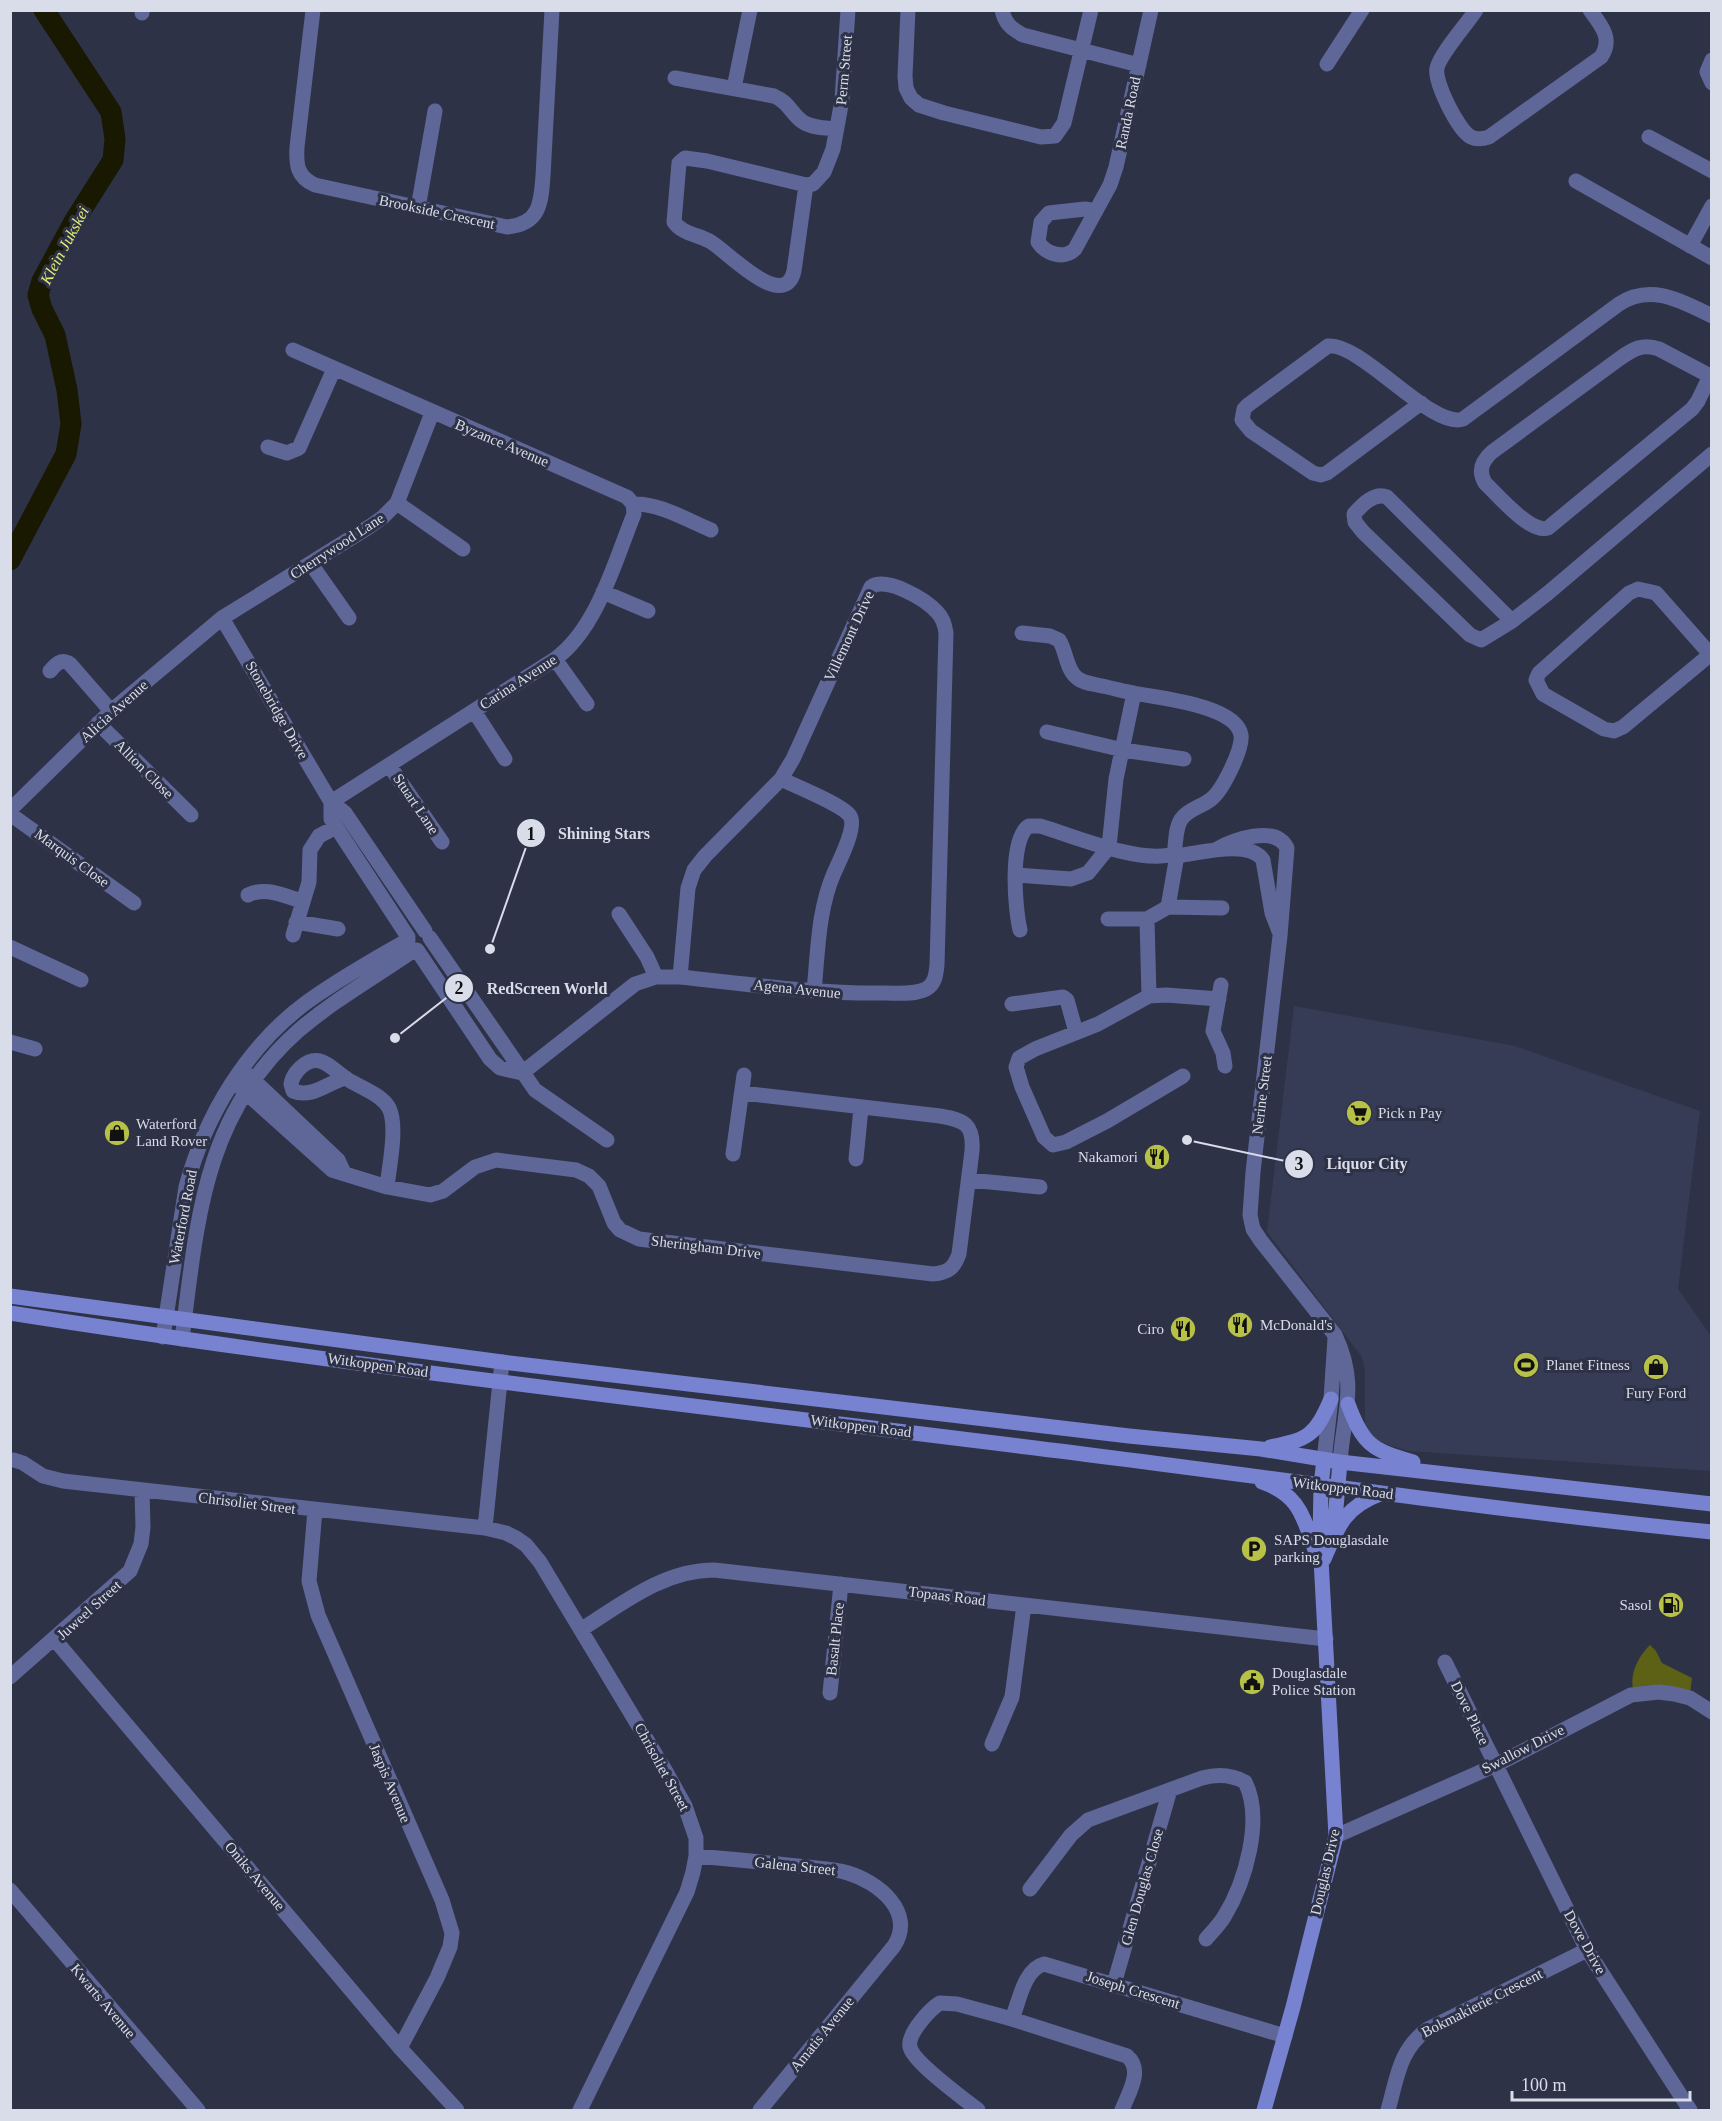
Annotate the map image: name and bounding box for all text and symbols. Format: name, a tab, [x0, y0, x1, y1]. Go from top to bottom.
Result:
street label: Perm Street	[833, 33, 855, 106]
street label: Randa Road	[1113, 75, 1144, 151]
street label: Brookside Crescent	[378, 192, 497, 232]
water label: Klein Jukskei	[36, 203, 92, 288]
street label: Byzance Avenue	[453, 416, 552, 470]
street label: Cherrywood Lane	[287, 510, 387, 582]
street label: Villemont Drive	[821, 588, 877, 684]
street label: Carina Avenue	[477, 651, 560, 713]
street label: Stonebridge Drive	[242, 658, 312, 762]
street label: Alicia Avenue	[77, 676, 151, 745]
street label: Allion Close	[111, 736, 177, 802]
street label: Stuart Lane	[390, 771, 442, 838]
callout: Shining Stars	[516, 816, 662, 850]
text: 1	[527, 824, 536, 844]
text: Shining Stars	[558, 825, 650, 843]
street label: Marquis Close	[32, 826, 113, 891]
callout: RedScreen World	[444, 971, 619, 1005]
street label: Agena Avenue	[753, 976, 842, 1002]
text: 2	[455, 978, 464, 998]
text: RedScreen World	[487, 980, 607, 997]
street label: Nerine Street	[1249, 1054, 1275, 1135]
supermarket icon: Pick n Pay	[1344, 1098, 1374, 1128]
place label: Pick n Pay	[1378, 1105, 1443, 1121]
place label: Waterford Land Rover	[136, 1116, 207, 1149]
shop icon: Waterford Land Rover	[102, 1118, 132, 1148]
restaurant icon: Nakamori	[1142, 1142, 1172, 1172]
callout: Liquor City	[1284, 1147, 1420, 1181]
place label: Nakamori	[1078, 1149, 1138, 1165]
text: 3	[1295, 1154, 1304, 1174]
text: Liquor City	[1326, 1155, 1408, 1173]
street label: Waterford Road	[166, 1168, 200, 1266]
street label: Sheringham Drive	[650, 1232, 762, 1262]
restaurant icon: McDonald's	[1225, 1310, 1255, 1340]
restaurant icon: Ciro	[1168, 1314, 1198, 1344]
place label: McDonald's	[1260, 1317, 1333, 1333]
place label: Ciro	[1137, 1321, 1164, 1337]
street label: Witkoppen Road	[327, 1350, 430, 1380]
sports icon: Planet Fitness	[1511, 1350, 1541, 1380]
shop icon: Fury Ford	[1641, 1352, 1671, 1382]
place label: Planet Fitness	[1546, 1357, 1630, 1373]
place label: Fury Ford	[1626, 1385, 1687, 1401]
street label: Witkoppen Road	[810, 1412, 913, 1440]
street label: Witkoppen Road	[1292, 1474, 1395, 1502]
street label: Chrisoliet Street	[197, 1489, 297, 1517]
place label: SAPS Douglasdale parking	[1274, 1532, 1389, 1565]
parking icon: SAPS Douglasdale parking	[1239, 1534, 1269, 1564]
street label: Juweel Street	[54, 1577, 125, 1643]
street label: Topaas Road	[907, 1583, 987, 1609]
fuel station icon: Sasol	[1656, 1590, 1686, 1620]
place label: Sasol	[1619, 1597, 1652, 1613]
street label: Basalt Place	[823, 1601, 847, 1677]
place label: Douglasdale Police Station	[1272, 1665, 1356, 1698]
public building icon: Douglasdale Police Station	[1237, 1667, 1267, 1697]
street label: Dove Place	[1448, 1679, 1492, 1748]
street label: Chrisoliet Street	[631, 1720, 693, 1814]
street label: Swallow Drive	[1479, 1721, 1567, 1777]
street label: Jaspis Avenue	[366, 1741, 414, 1825]
street label: Glen Douglas Close	[1118, 1826, 1166, 1947]
street label: Douglas Drive	[1307, 1827, 1343, 1917]
street label: Oniks Avenue	[222, 1839, 288, 1914]
street label: Galena Street	[754, 1854, 837, 1878]
street label: Dove Drive	[1561, 1907, 1609, 1977]
street label: Kwarts Avenue	[67, 1961, 139, 2042]
street label: Bokmakierie Crescent	[1419, 1965, 1546, 2040]
street label: Joseph Crescent	[1084, 1968, 1183, 2012]
street label: Amatis Avenue	[787, 1993, 857, 2075]
scale bar	[1512, 2064, 1690, 2102]
text: 100 m	[1521, 2075, 1567, 2095]

